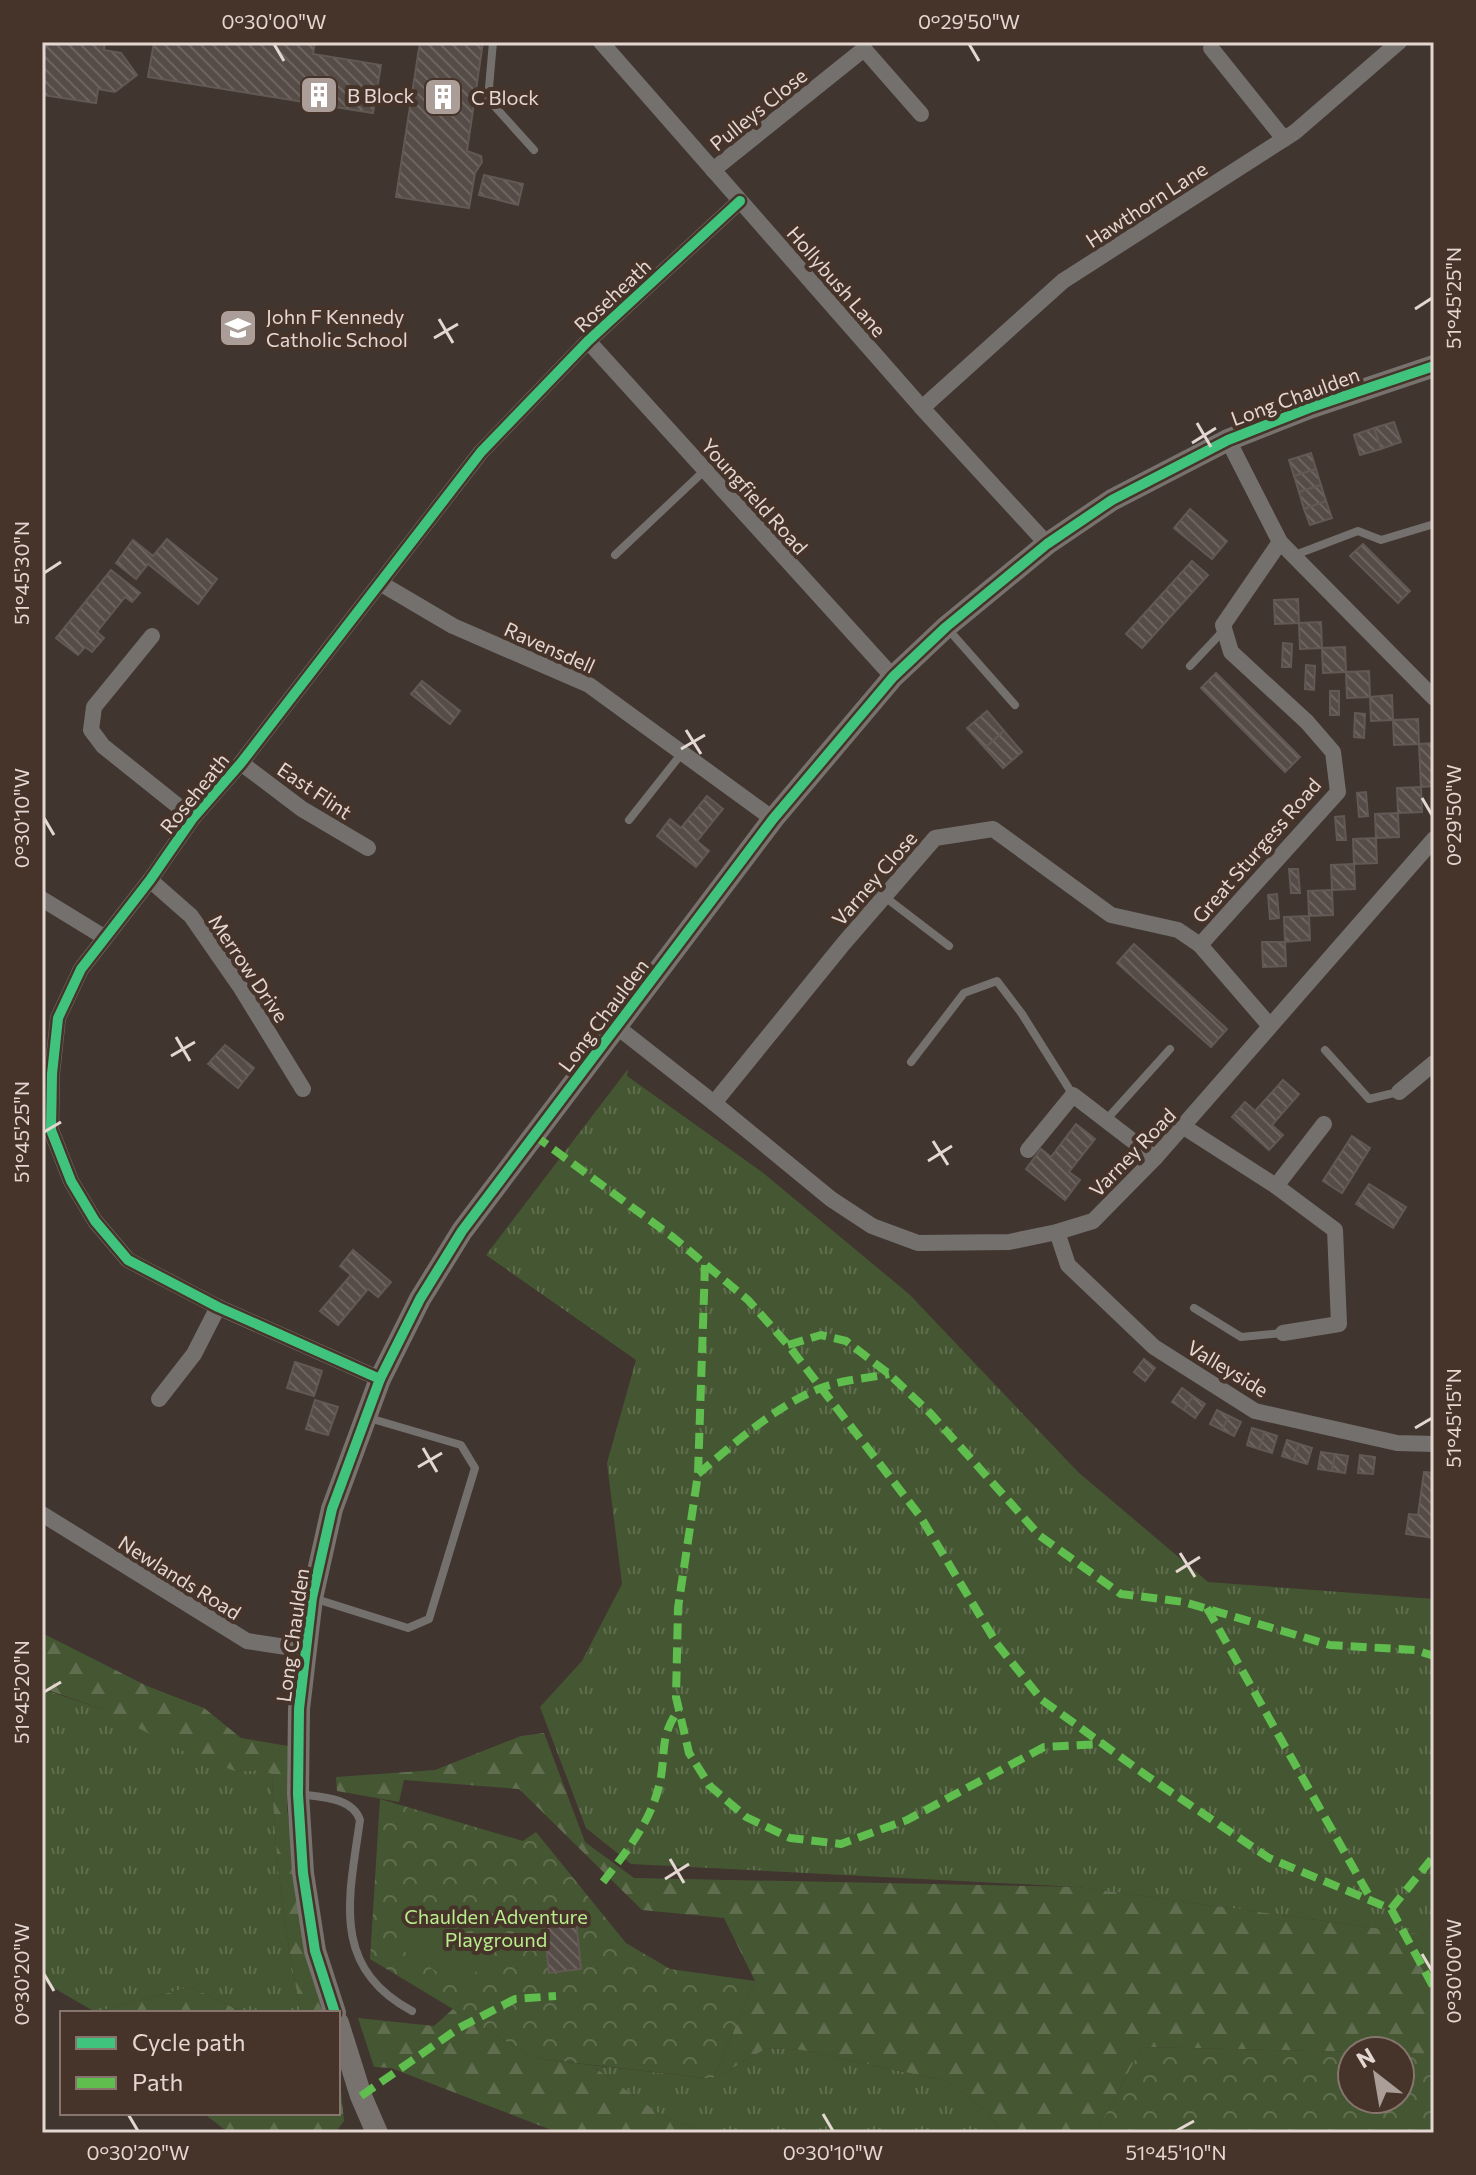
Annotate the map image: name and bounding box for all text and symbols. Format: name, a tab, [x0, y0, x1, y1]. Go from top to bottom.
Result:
text: 0°30'00"W	[222, 9, 326, 33]
text: 0°29'50"W	[918, 9, 1020, 33]
street label: Pulleys Close	[705, 63, 811, 155]
building icon: B Block	[298, 74, 340, 116]
building icon: C Block	[422, 76, 464, 118]
place label: B Block	[347, 83, 415, 107]
place label: C Block	[471, 85, 539, 109]
street label: Hawthorn Lane	[1081, 156, 1211, 252]
street label: Hollybush Lane	[782, 221, 892, 341]
text: 51°45'25"N	[1441, 247, 1465, 349]
street label: Roseheath	[569, 253, 655, 337]
place label: John F Kennedy Catholic School	[266, 304, 408, 351]
school or university icon: John F Kennedy Catholic School	[217, 307, 259, 349]
street label: Long Chaulden	[1227, 362, 1363, 430]
street label: Youngfield Road	[697, 433, 813, 559]
text: 51°45'30"N	[9, 521, 33, 625]
street label: Ravensdell	[501, 616, 599, 678]
street label: Roseheath	[154, 748, 234, 838]
street label: East Flint	[273, 756, 357, 824]
text: 0°29'50"W	[1441, 764, 1465, 866]
text: 0°30'10"W	[9, 768, 33, 868]
street label: Great Sturgess Road	[1187, 773, 1325, 927]
street label: Varney Close	[826, 826, 922, 930]
street label: Merrow Drive	[204, 909, 294, 1027]
street label: Long Chaulden	[553, 954, 653, 1076]
text: 51°45'25"N	[9, 1081, 33, 1183]
street label: Varney Road	[1084, 1103, 1180, 1201]
street label: Valleyside	[1183, 1334, 1273, 1402]
text: 51°45'15"N	[1441, 1368, 1465, 1468]
street label: Newlands Road	[114, 1530, 246, 1624]
street label: Long Chaulden	[271, 1567, 313, 1703]
text: 51°45'20"N	[9, 1640, 33, 1744]
park label: Chaulden Adventure Playground	[404, 1904, 588, 1951]
text: 0°30'00"W	[1441, 1919, 1465, 2023]
text: 0°30'20"W	[9, 1923, 33, 2025]
legend	[60, 2011, 340, 2115]
text: Cycle path	[132, 2027, 246, 2056]
north arrow	[1336, 2035, 1416, 2115]
text: N	[1351, 2042, 1379, 2073]
text: Path	[132, 2067, 183, 2096]
text: 0°30'20"W	[87, 2140, 189, 2164]
text: 0°30'10"W	[783, 2140, 883, 2164]
text: 51°45'10"N	[1125, 2140, 1227, 2164]

